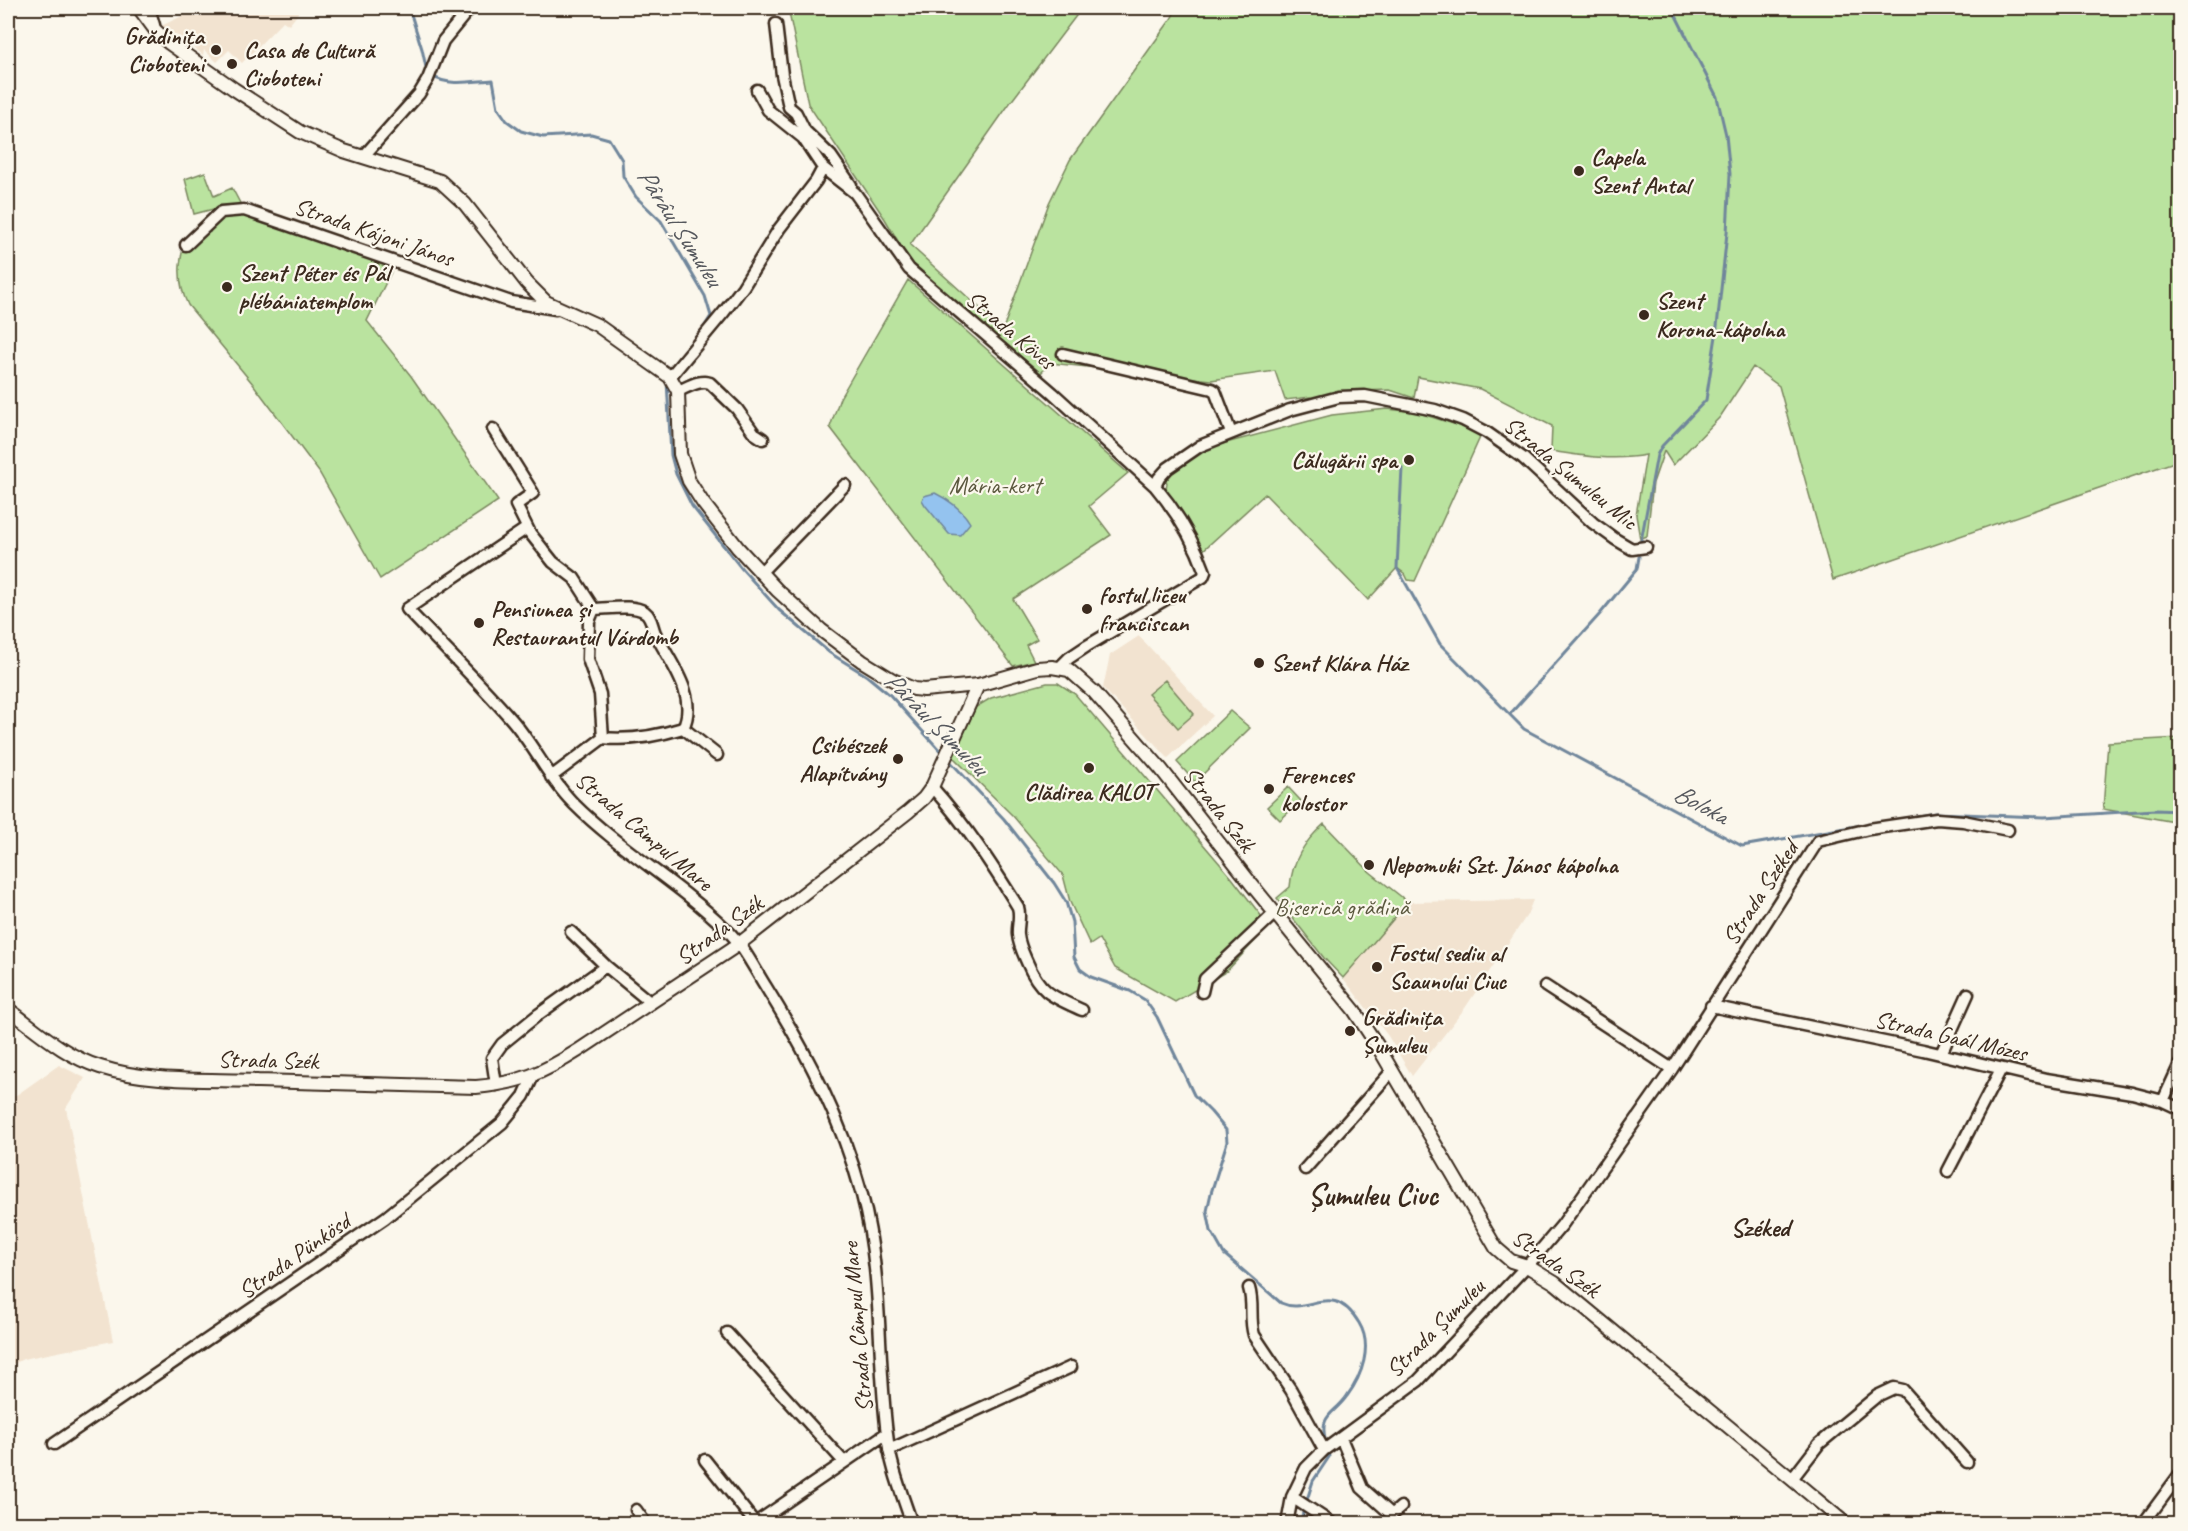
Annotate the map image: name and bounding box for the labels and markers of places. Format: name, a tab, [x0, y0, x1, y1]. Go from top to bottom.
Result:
place label: Grădinița Cioboteni	[124, 21, 207, 79]
place label: Casa de Cultură Cioboteni	[244, 35, 376, 93]
marker: Grădinița Cioboteni	[209, 43, 223, 57]
marker: Casa de Cultură Cioboteni	[225, 57, 239, 71]
place label: Capela Szent Antal	[1591, 142, 1694, 200]
marker: Capela Szent Antal	[1572, 164, 1586, 178]
place label: Szent Péter és Pál plébániatemplom	[239, 258, 394, 316]
marker: Szent Péter és Pál plébániatemplom	[220, 280, 234, 294]
place label: Szent Korona-kápolna	[1656, 286, 1786, 344]
marker: Szent Korona-kápolna	[1637, 308, 1651, 322]
place label: Călugării spa	[1291, 445, 1399, 475]
marker: Călugării spa	[1402, 453, 1416, 467]
place label: fostul liceu franciscan	[1099, 580, 1190, 638]
place label: Pensiunea și Restaurantul Várdomb	[491, 594, 680, 652]
marker: fostul liceu franciscan	[1080, 602, 1094, 616]
marker: Pensiunea și Restaurantul Várdomb	[472, 616, 486, 630]
place label: Szent Klára Ház	[1271, 648, 1410, 678]
marker: Szent Klára Ház	[1252, 656, 1266, 670]
place label: Csibészek Alapítvány	[800, 730, 888, 788]
marker: Csibészek Alapítvány	[891, 752, 905, 766]
place label: Ferences kolostor	[1281, 760, 1356, 818]
marker: Clădirea KALOT	[1082, 761, 1096, 775]
place label: Clădirea KALOT	[1024, 777, 1161, 807]
marker: Ferences kolostor	[1262, 782, 1276, 796]
place label: Nepomuki Szt. János kápolna	[1381, 850, 1620, 880]
marker: Nepomuki Szt. János kápolna	[1362, 858, 1376, 872]
place label: Fostul sediu al Scaunului Ciuc	[1389, 938, 1508, 996]
marker: Fostul sediu al Scaunului Ciuc	[1370, 960, 1384, 974]
place label: Grădinița Șumuleu	[1362, 1002, 1444, 1060]
marker: Grădinița Șumuleu	[1343, 1024, 1357, 1038]

